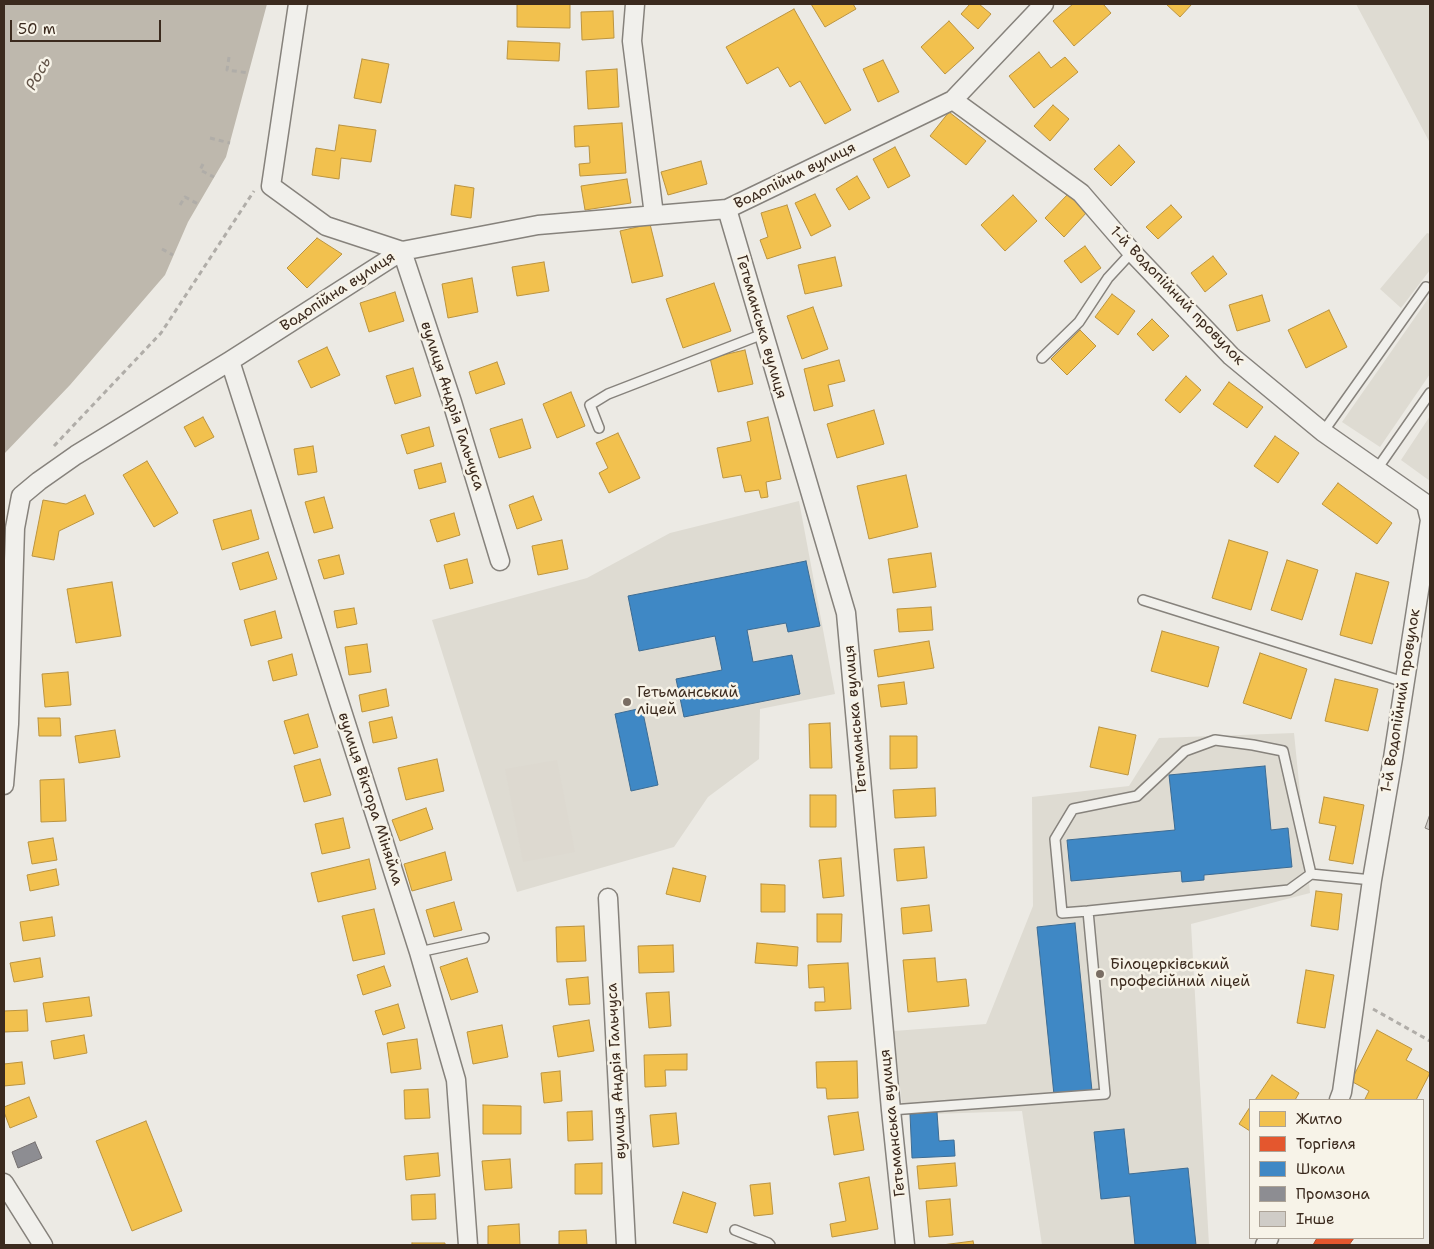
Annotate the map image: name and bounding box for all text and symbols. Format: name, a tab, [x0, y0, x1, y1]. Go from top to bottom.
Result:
scale bar	[12, 10, 164, 42]
text: 50 m	[18, 19, 56, 39]
water label: Рось	[22, 54, 56, 94]
street label: Водопійна вулиця	[731, 139, 859, 213]
street label: 1-й Водопійний провулок	[1106, 223, 1248, 369]
street label: Водопійна вулиця	[277, 248, 399, 336]
street label: Гетьманська вулиця	[732, 253, 790, 401]
street label: вулиця Андрія Гальчуса	[416, 319, 488, 493]
street label: 1-й Водопійний провулок	[1378, 608, 1424, 794]
street label: Гетьманська вулиця	[841, 644, 871, 794]
place label: Гетьманський ліцей	[637, 684, 738, 719]
marker: Гетьманський ліцей	[621, 696, 633, 708]
street label: вулиця Віктора Міняйла	[334, 710, 406, 888]
place label: Білоцерківський професійний ліцей	[1110, 956, 1250, 991]
marker: Білоцерківський професійний ліцей	[1094, 968, 1106, 980]
street label: вулиця Андрія Гальчуса	[603, 982, 631, 1160]
street label: Гетьманська вулиця	[876, 1048, 910, 1198]
legend	[1249, 1099, 1424, 1239]
text: Житло	[1296, 1109, 1342, 1129]
text: Торгівля	[1296, 1134, 1356, 1154]
text: Школи	[1296, 1159, 1345, 1179]
text: Промзона	[1296, 1184, 1370, 1204]
text: Інше	[1296, 1209, 1334, 1229]

